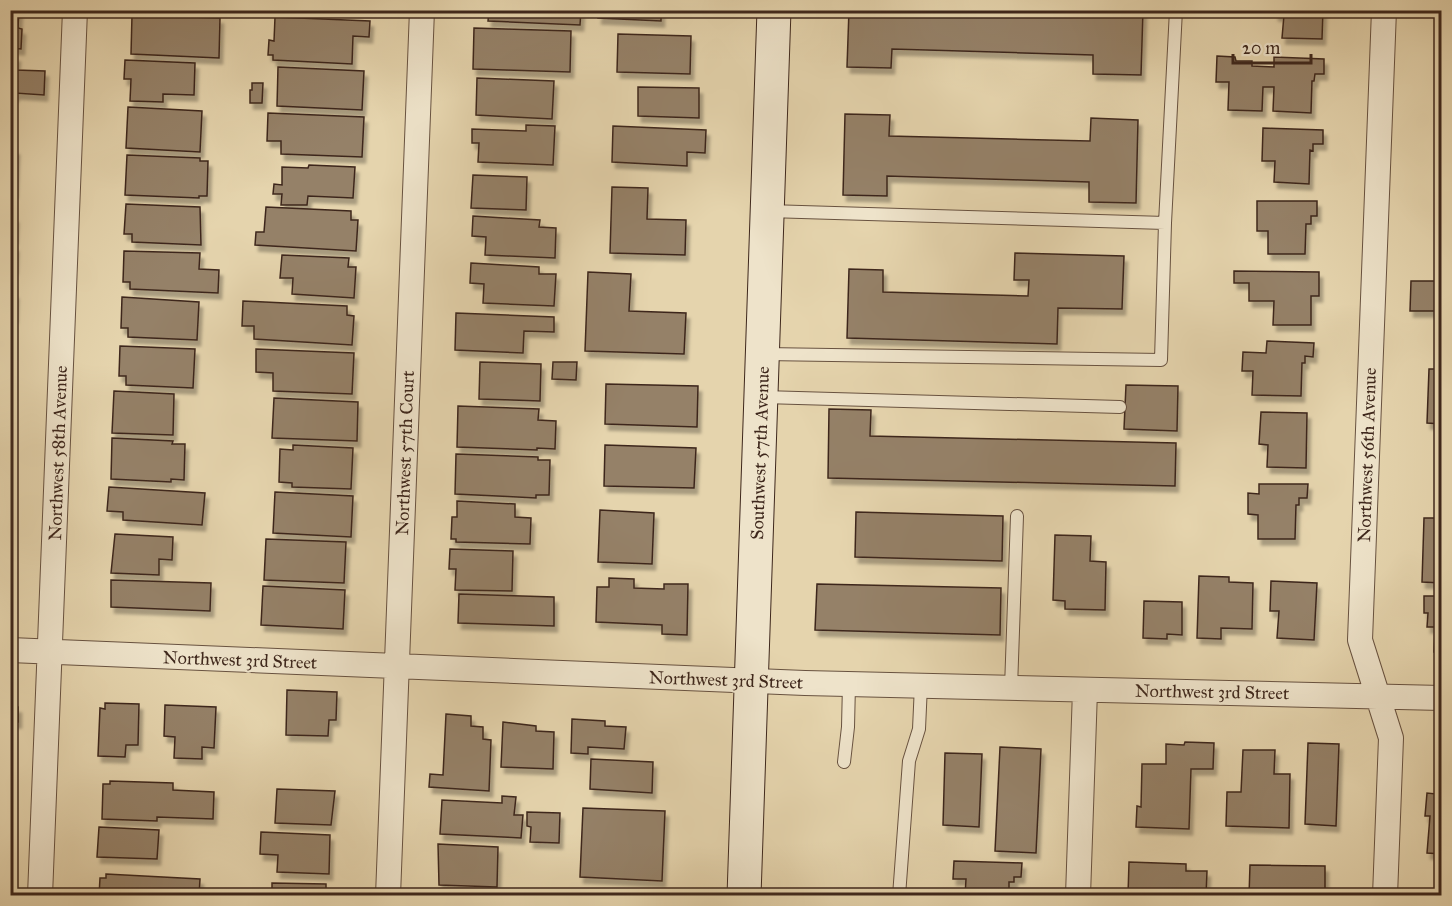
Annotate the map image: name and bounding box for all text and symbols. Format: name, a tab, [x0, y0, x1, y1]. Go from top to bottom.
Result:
scale bar	[1233, 27, 1311, 65]
text: 20 m	[1242, 37, 1280, 59]
street label: Northwest 58th Avenue	[44, 365, 72, 541]
street label: Southwest 57th Avenue	[746, 366, 774, 540]
street label: Northwest 56th Avenue	[1353, 367, 1381, 543]
street label: Northwest 57th Court	[391, 369, 419, 536]
street label: Northwest 3rd Street	[162, 646, 318, 674]
street label: Northwest 3rd Street	[648, 666, 804, 694]
street label: Northwest 3rd Street	[1135, 680, 1290, 704]

